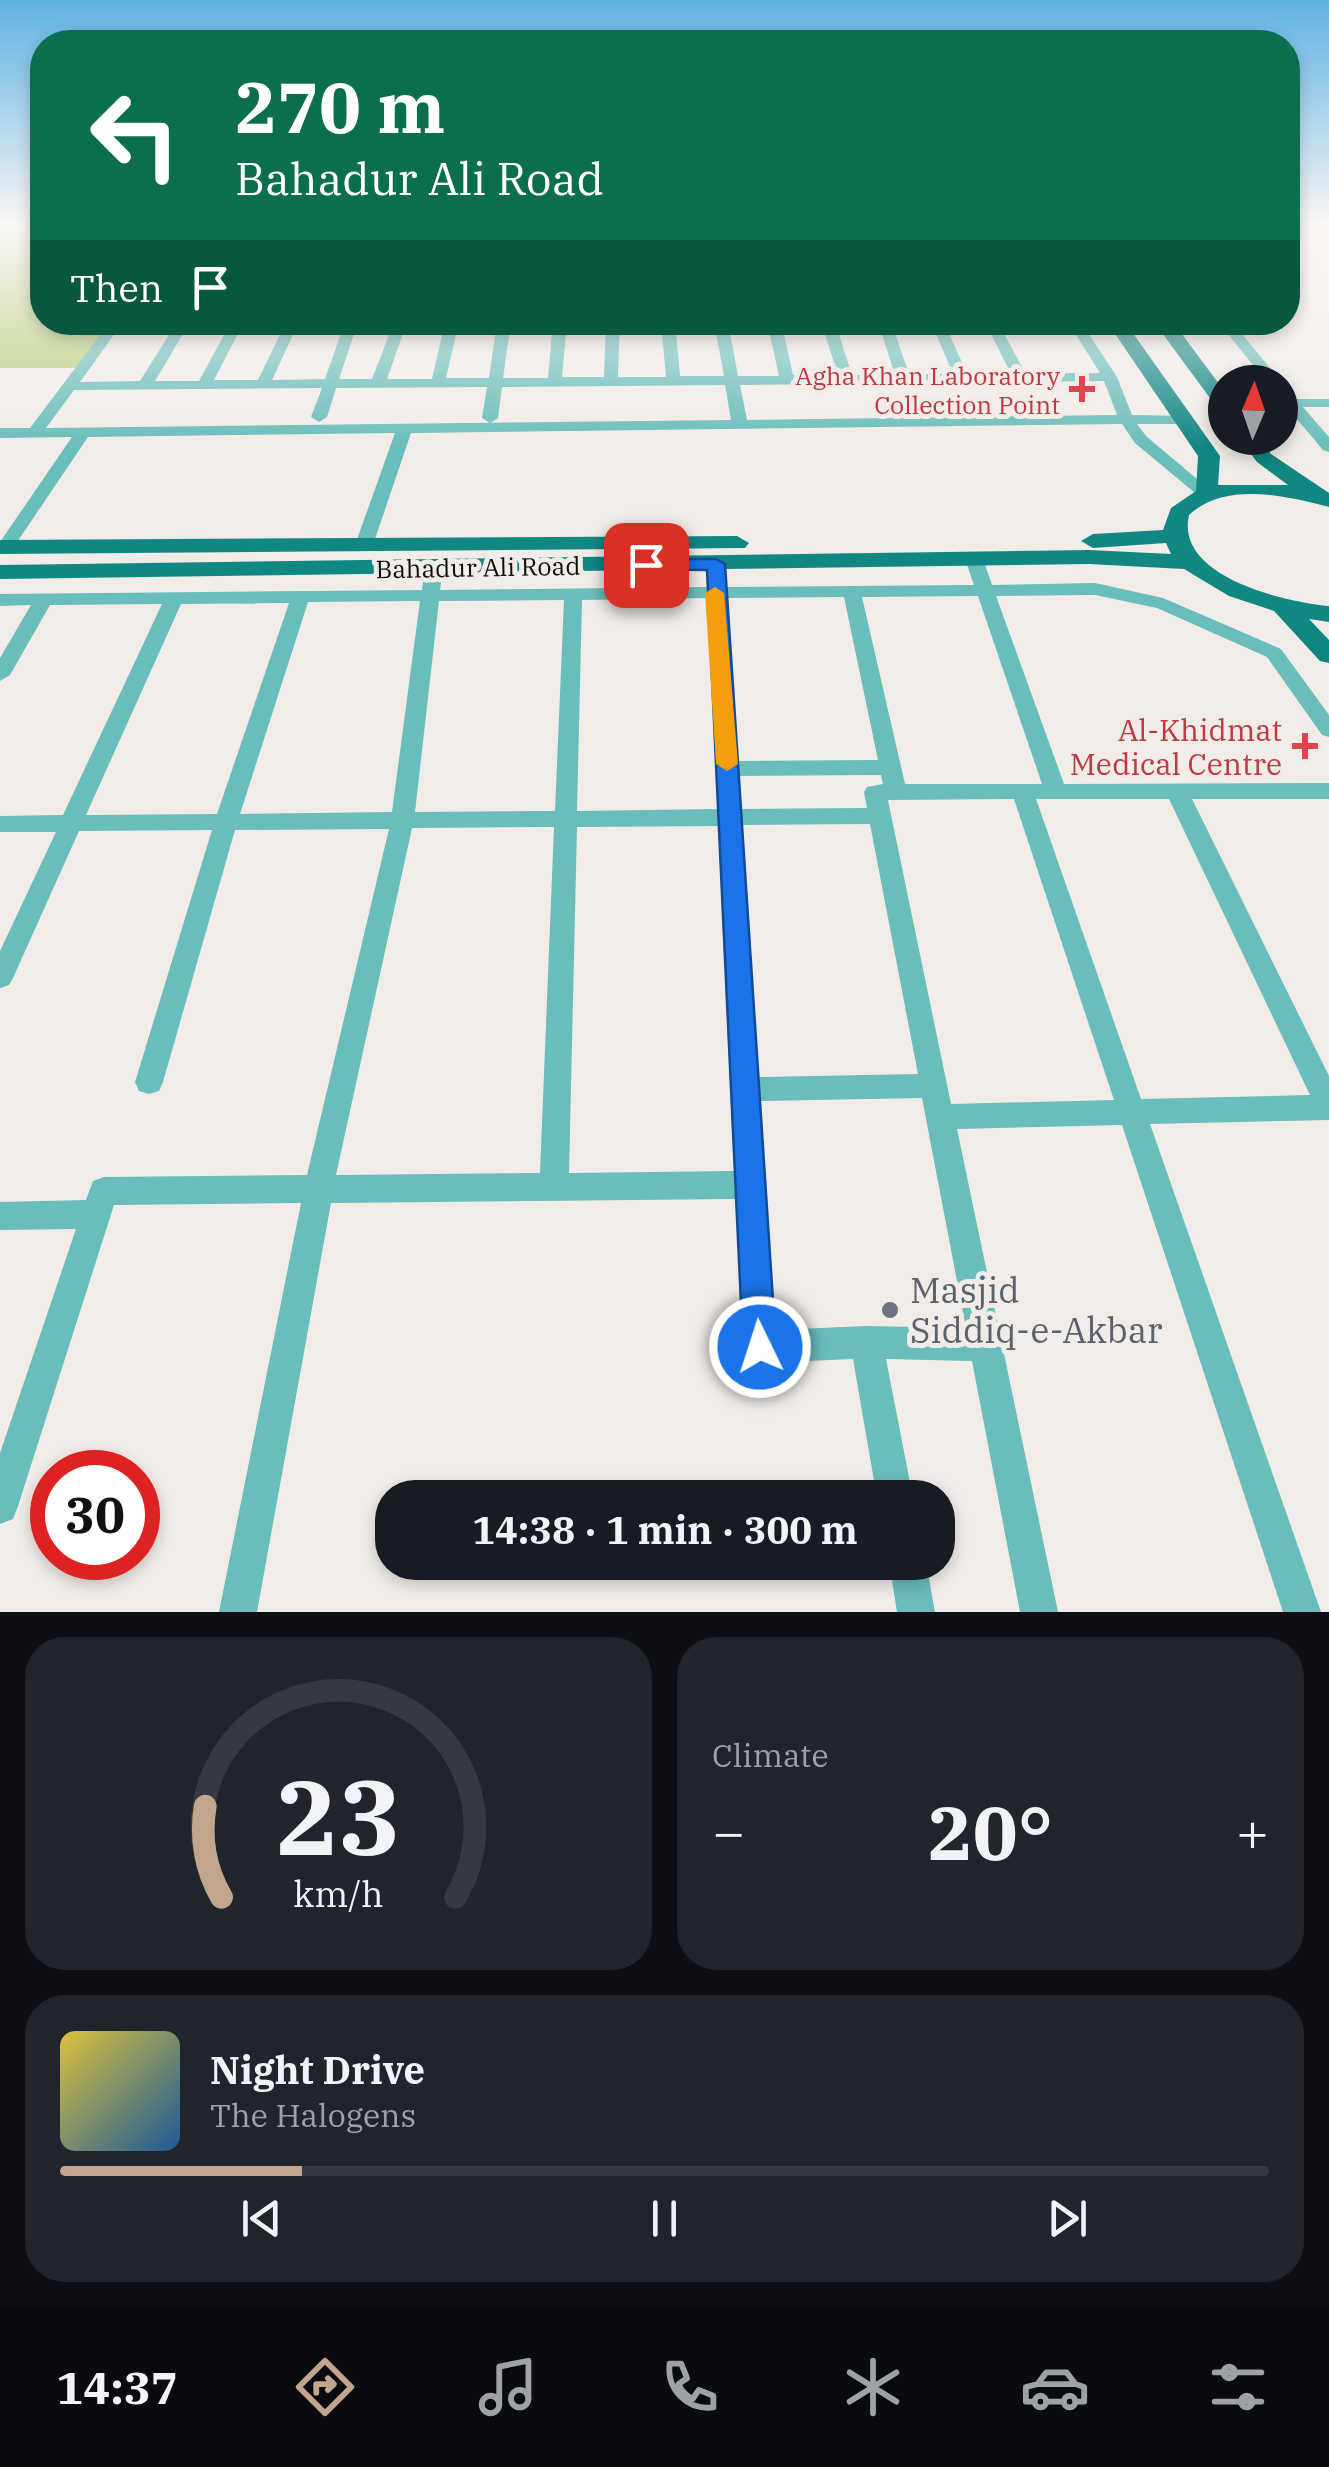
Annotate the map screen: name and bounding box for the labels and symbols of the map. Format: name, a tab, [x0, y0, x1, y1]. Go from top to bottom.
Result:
place label: Agha Khan Laboratory Collection Point	[795, 359, 1061, 421]
north arrow	[1208, 365, 1298, 455]
marker: Agha Khan Laboratory Collection Point	[1069, 376, 1095, 402]
pin	[604, 523, 689, 608]
street label: Bahadur Ali Road	[375, 549, 581, 585]
place label: Al-Khidmat Medical Centre	[1070, 710, 1282, 783]
marker: Al-Khidmat Medical Centre	[1292, 733, 1318, 759]
place label: Masjid Siddiq-e-Akbar	[910, 1267, 1163, 1353]
position arrow	[708, 1295, 812, 1399]
marker: Masjid Siddiq-e-Akbar	[879, 1299, 901, 1321]
speed limit sign: 30	[30, 1450, 160, 1580]

